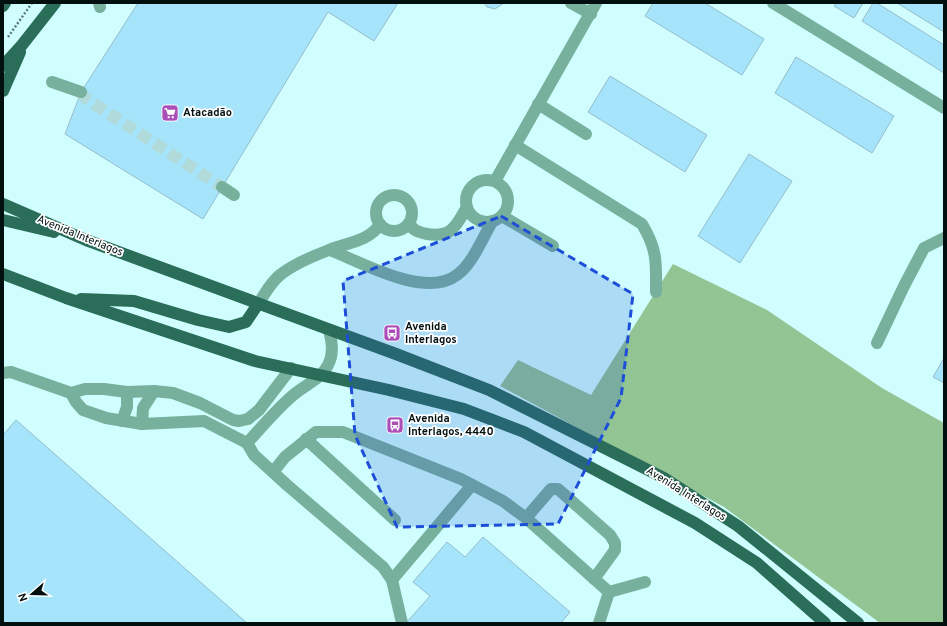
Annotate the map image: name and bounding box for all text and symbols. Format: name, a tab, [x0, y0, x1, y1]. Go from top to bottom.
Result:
supermarket icon: Atacadão	[160, 103, 180, 123]
place label: Atacadão	[183, 106, 232, 120]
street label: Avenida Interlagos	[35, 212, 125, 260]
place label: Avenida Interlagos	[405, 320, 457, 347]
bus stop icon: Avenida Interlagos	[382, 323, 402, 343]
place label: Avenida Interlagos, 4440	[408, 412, 494, 439]
bus stop icon: Avenida Interlagos, 4440	[385, 415, 405, 435]
street label: Avenida Interlagos	[643, 464, 729, 524]
north arrow	[12, 574, 52, 614]
text: N	[16, 591, 31, 603]

